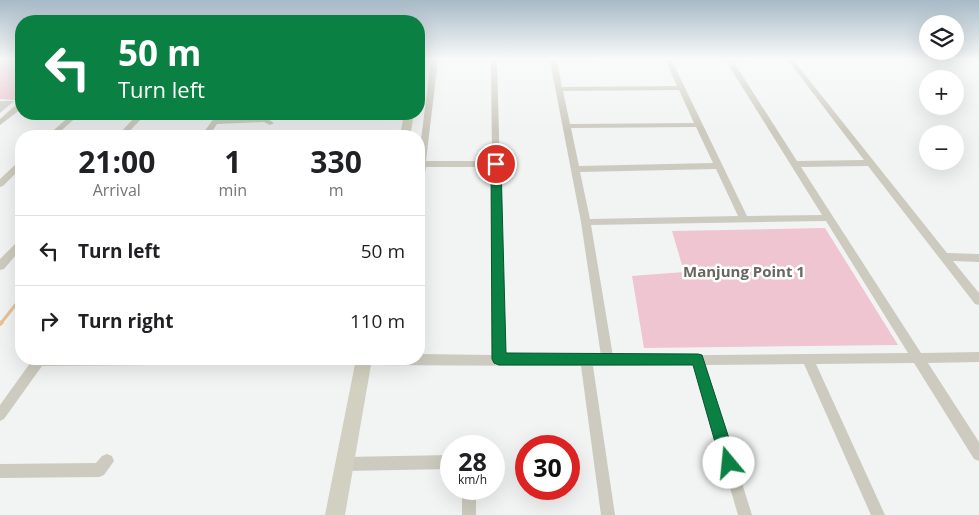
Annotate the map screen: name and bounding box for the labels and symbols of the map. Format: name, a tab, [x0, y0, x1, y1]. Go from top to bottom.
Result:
pin	[475, 143, 517, 185]
district label: Manjung Point 1	[683, 261, 805, 281]
speed limit sign: 30	[515, 435, 580, 500]
position arrow	[702, 436, 754, 488]

